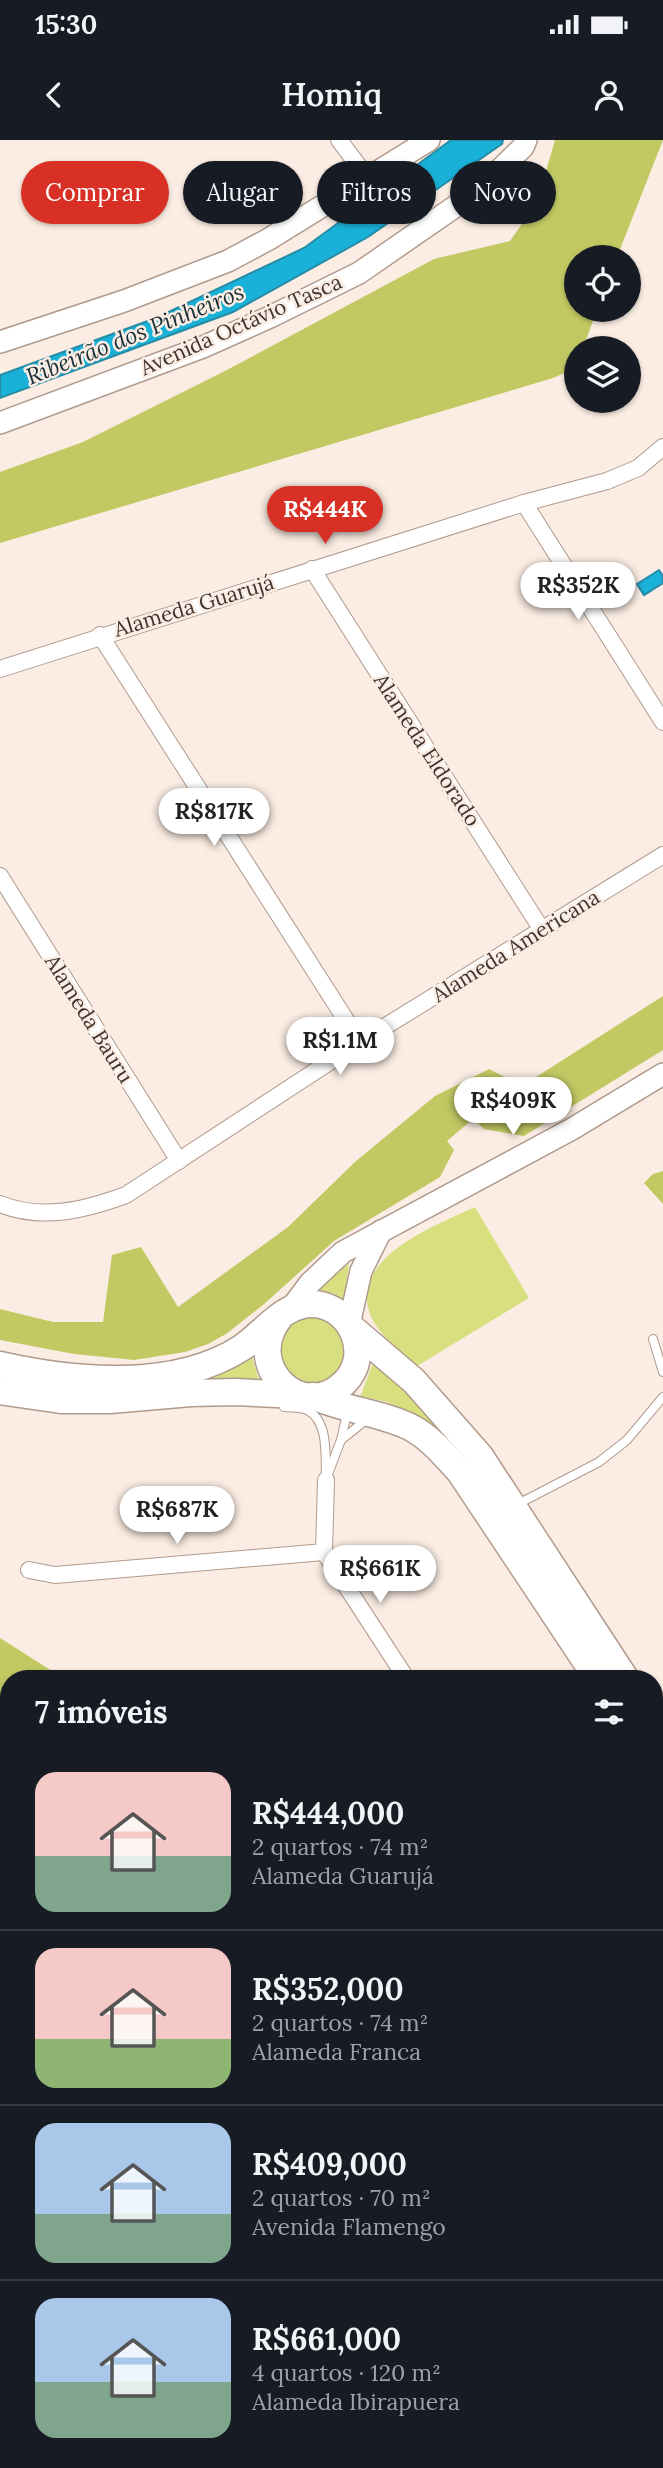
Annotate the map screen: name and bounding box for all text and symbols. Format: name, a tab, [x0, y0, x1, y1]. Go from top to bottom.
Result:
text: 15:30	[35, 8, 97, 41]
text: Homiq	[281, 74, 382, 115]
icon: back	[35, 76, 73, 114]
icon: person	[590, 76, 628, 114]
chip: Comprar	[21, 161, 169, 224]
chip: Alugar	[183, 161, 303, 224]
chip: Filtros	[317, 161, 436, 224]
chip: Novo	[450, 161, 556, 224]
map controls	[564, 245, 641, 413]
button: locate	[564, 245, 641, 322]
street label: Avenida Octávio Tasca	[135, 268, 346, 382]
water label: Ribeirão dos Pinheiros	[22, 277, 248, 391]
button: layers	[564, 336, 641, 413]
pin: R$444K	[268, 486, 382, 546]
text: R$444K	[283, 494, 367, 523]
pin: R$352K	[521, 562, 635, 622]
street label: Alameda Guarujá	[110, 568, 277, 643]
text: R$352K	[536, 570, 620, 599]
street label: Alameda Eldorado	[367, 667, 487, 831]
pin: R$817K	[157, 788, 271, 848]
text: R$817K	[175, 796, 253, 825]
street label: Alameda Americana	[426, 883, 605, 1009]
street label: Alameda Bauru	[39, 949, 140, 1088]
pin: R$1.1M	[283, 1018, 397, 1077]
text: R$1.1M	[302, 1025, 378, 1054]
pin: R$409K	[456, 1077, 570, 1137]
text: R$409K	[470, 1085, 556, 1114]
pin: R$687K	[120, 1486, 234, 1546]
text: R$687K	[136, 1494, 218, 1523]
pin: R$661K	[323, 1546, 437, 1605]
text: R$661K	[339, 1553, 421, 1582]
text: 7 imóveis	[35, 1693, 167, 1731]
icon: filters	[590, 1693, 628, 1731]
text: R$444,000	[252, 1794, 404, 1832]
icon: home	[91, 1800, 175, 1884]
text: 2 quartos · 74 m²	[252, 1832, 428, 1861]
text: Alameda Guarujá	[252, 1861, 434, 1890]
text: R$352,000	[252, 1970, 404, 2008]
icon: home	[91, 1976, 175, 2060]
text: 2 quartos · 74 m²	[252, 2008, 428, 2037]
text: Alameda Franca	[252, 2037, 421, 2066]
text: R$409,000	[252, 2145, 407, 2183]
icon: home	[91, 2151, 175, 2235]
text: 2 quartos · 70 m²	[252, 2183, 431, 2212]
text: Avenida Flamengo	[252, 2212, 446, 2241]
text: R$661,000	[252, 2320, 401, 2358]
icon: home	[91, 2326, 175, 2410]
text: 4 quartos · 120 m²	[252, 2358, 441, 2387]
text: Alameda Ibirapuera	[252, 2387, 460, 2416]

